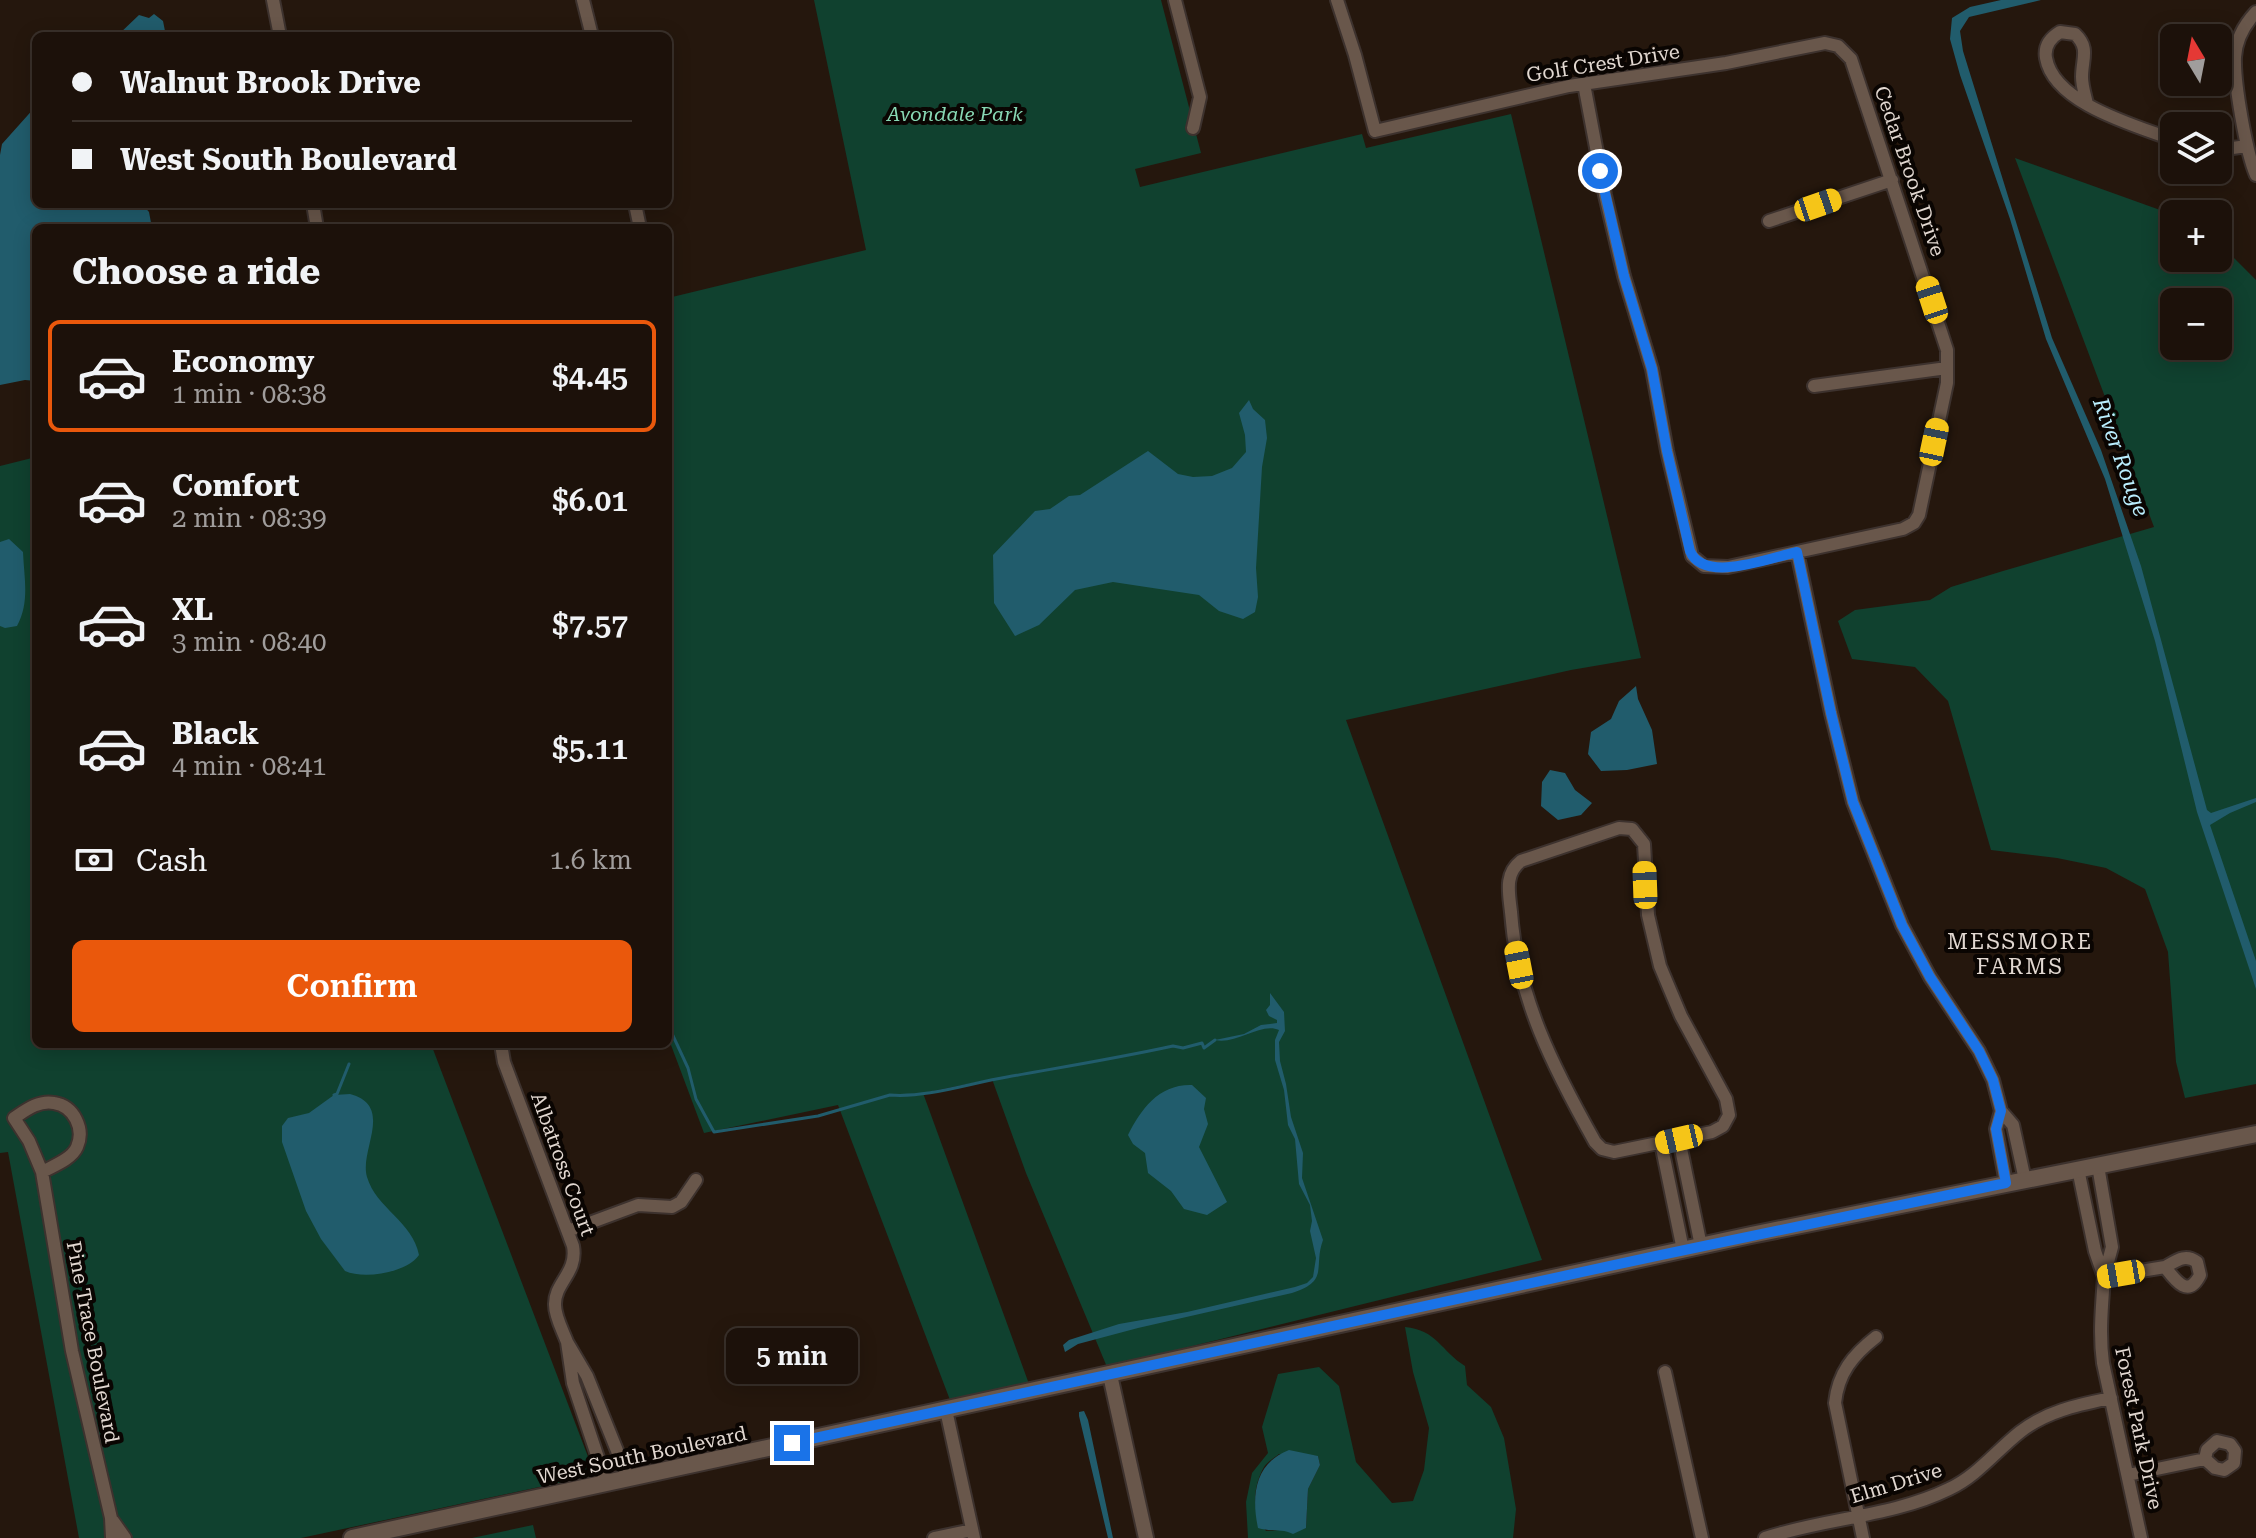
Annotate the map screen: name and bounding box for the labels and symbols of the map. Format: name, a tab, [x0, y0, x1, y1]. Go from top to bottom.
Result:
north arrow	[2160, 24, 2232, 96]
street label: Golf Crest Drive	[1525, 39, 1681, 87]
street label: Cedar Brook Drive	[1870, 83, 1950, 259]
park label: Avondale Park	[886, 102, 1023, 126]
route start	[1582, 153, 1618, 189]
car	[1791, 186, 1845, 224]
car	[1913, 273, 1951, 327]
water label: River Rouge	[2088, 393, 2154, 520]
car	[1917, 416, 1951, 468]
car	[1632, 861, 1658, 909]
district label: MESSMORE FARMS	[1947, 929, 2093, 979]
car	[1503, 939, 1535, 991]
street label: Albatross Court	[526, 1089, 600, 1239]
car	[1653, 1122, 1705, 1156]
street label: Pine Trace Boulevard	[62, 1239, 124, 1445]
car	[2095, 1258, 2147, 1290]
callout: 5 min	[726, 1327, 858, 1383]
street label: Forest Park Drive	[2110, 1344, 2168, 1512]
street label: West South Boulevard	[535, 1421, 749, 1489]
route end	[774, 1425, 810, 1461]
street label: Elm Drive	[1847, 1458, 1945, 1508]

